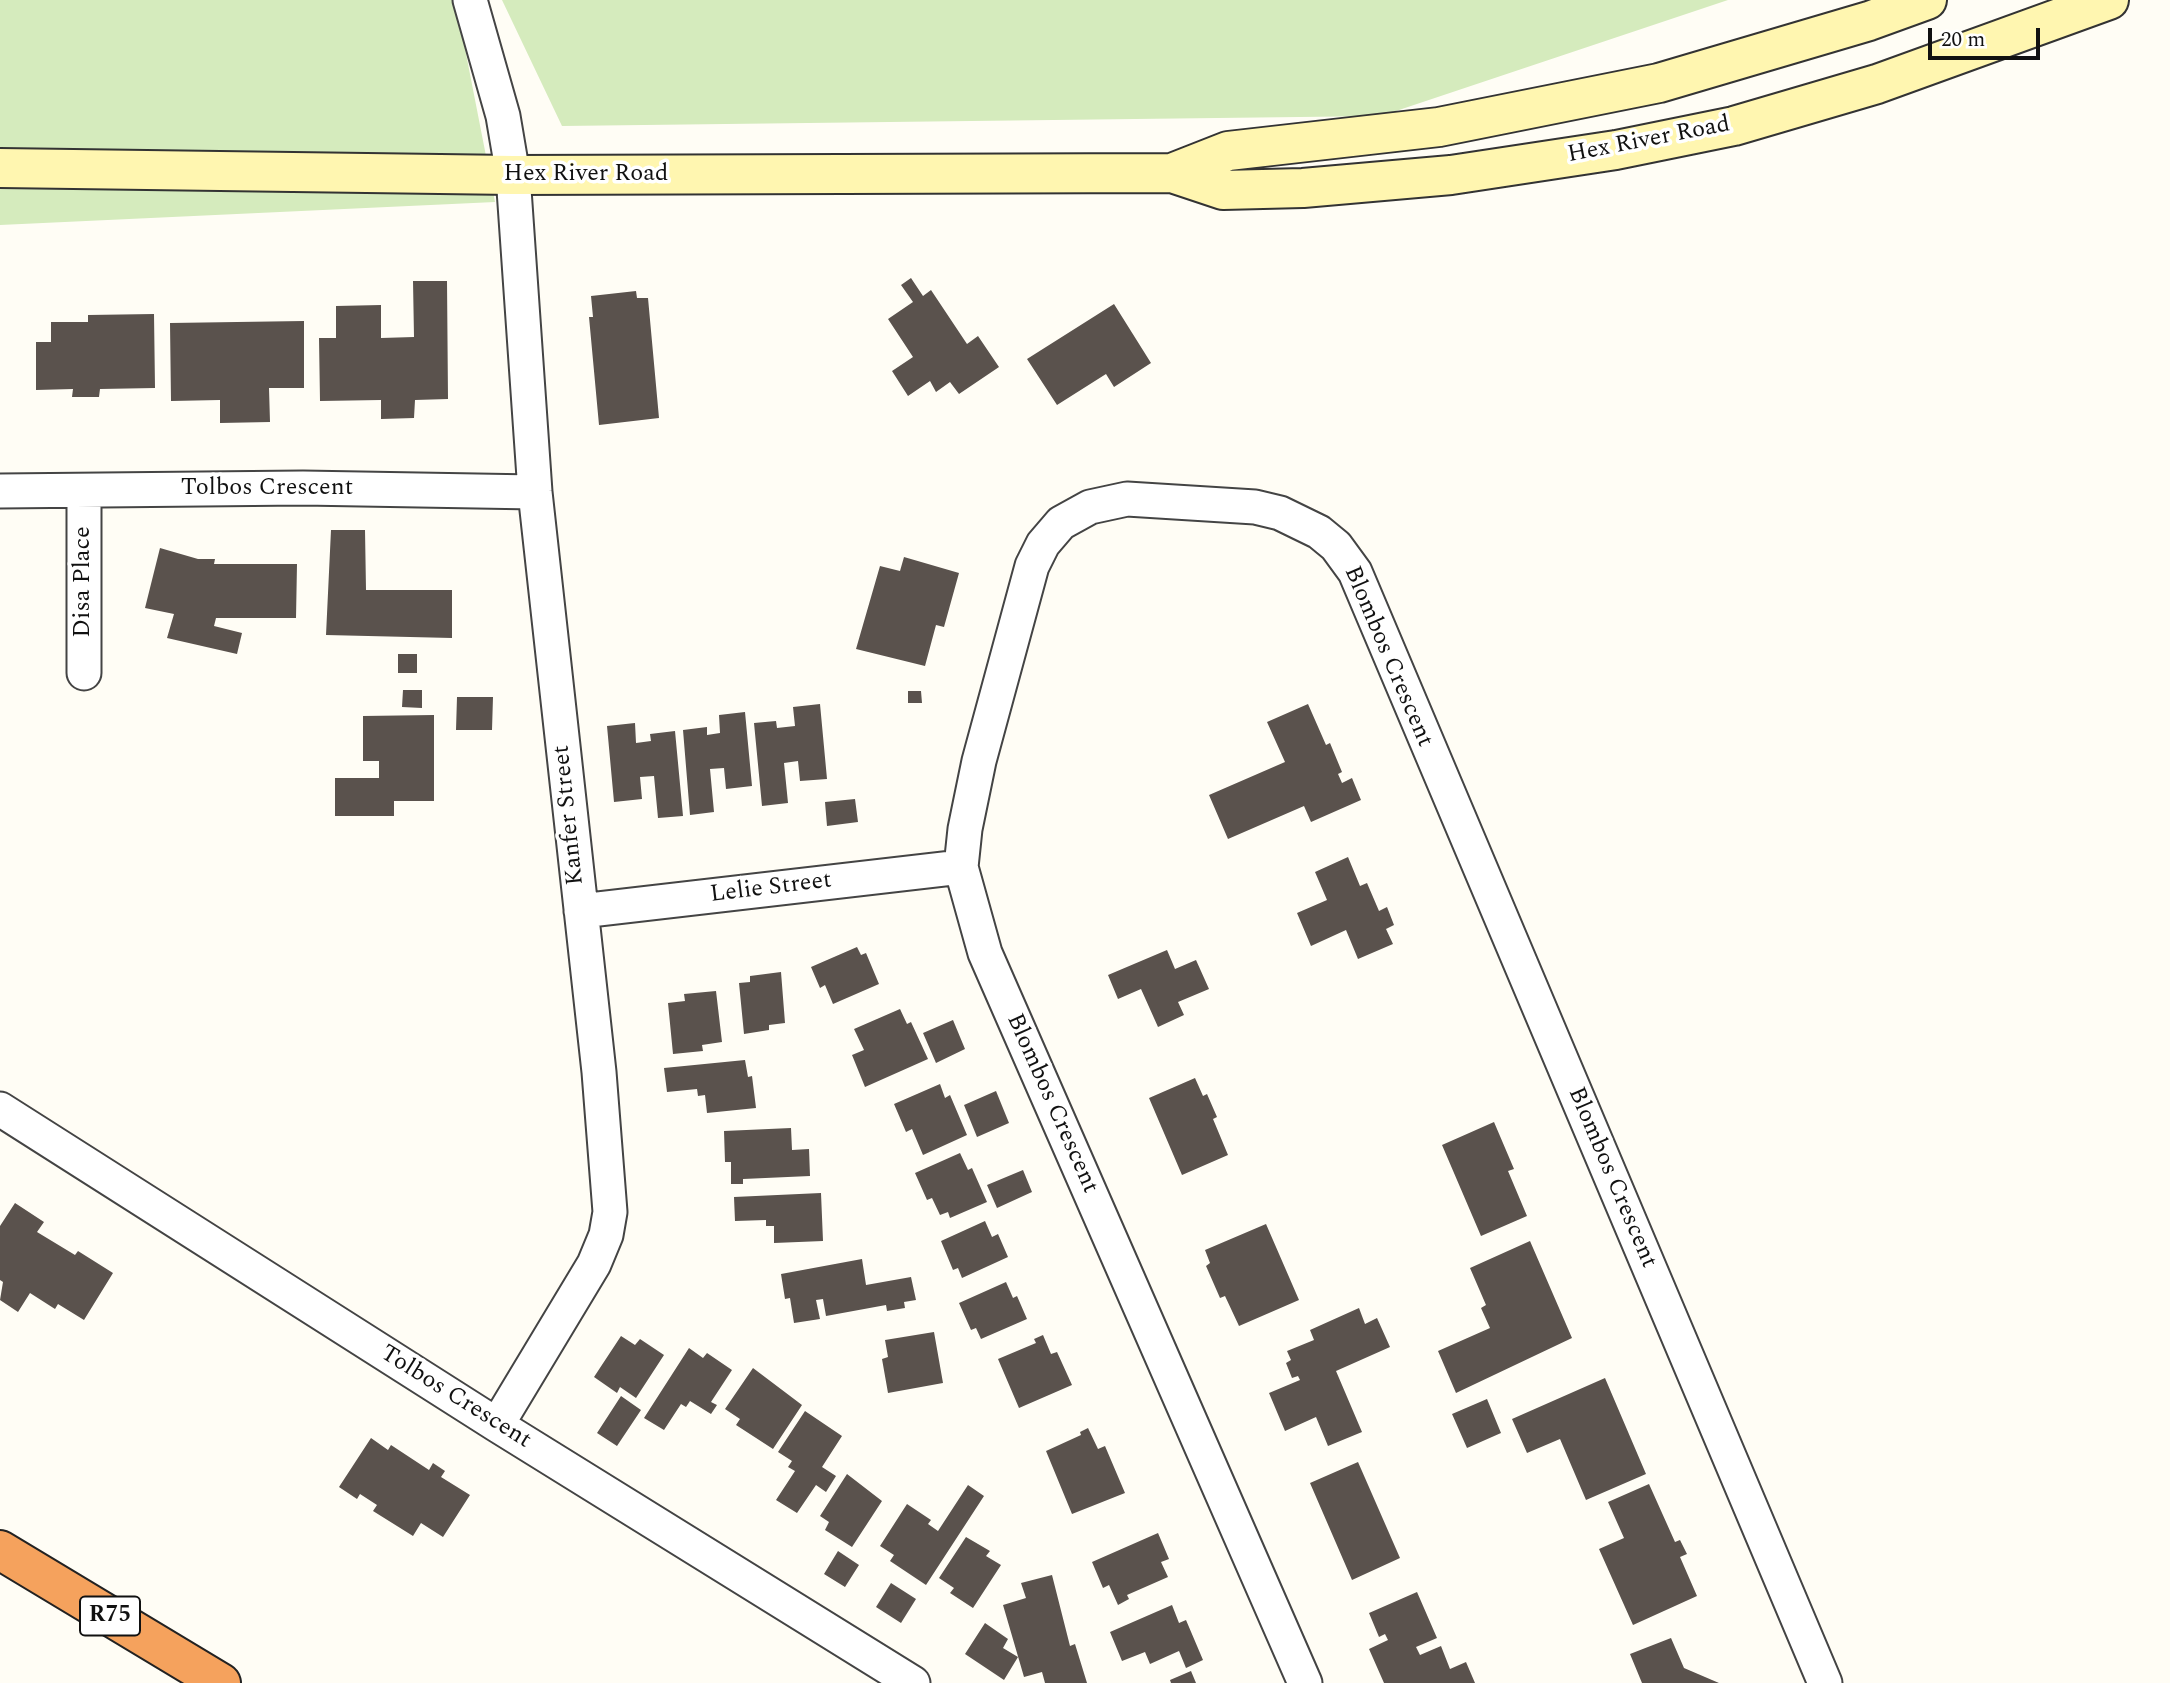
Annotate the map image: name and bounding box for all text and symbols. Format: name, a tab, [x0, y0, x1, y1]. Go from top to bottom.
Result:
scale bar	[1932, 14, 2044, 58]
text: 20 m	[1941, 24, 1985, 56]
street label: Hex River Road	[1565, 111, 1733, 171]
street label: Hex River Road	[504, 161, 668, 189]
street label: Tolbos Crescent	[181, 475, 353, 503]
street label: Disa Place	[70, 526, 98, 638]
street label: Blombos Crescent	[1336, 562, 1438, 752]
street label: Kanfer Street	[548, 744, 592, 886]
street label: Lelie Street	[709, 867, 833, 911]
street label: Blombos Crescent	[999, 1010, 1103, 1198]
street label: Blombos Crescent	[1560, 1083, 1662, 1273]
street label: Tolbos Crescent	[374, 1340, 536, 1456]
road number: R75	[80, 1596, 140, 1636]

